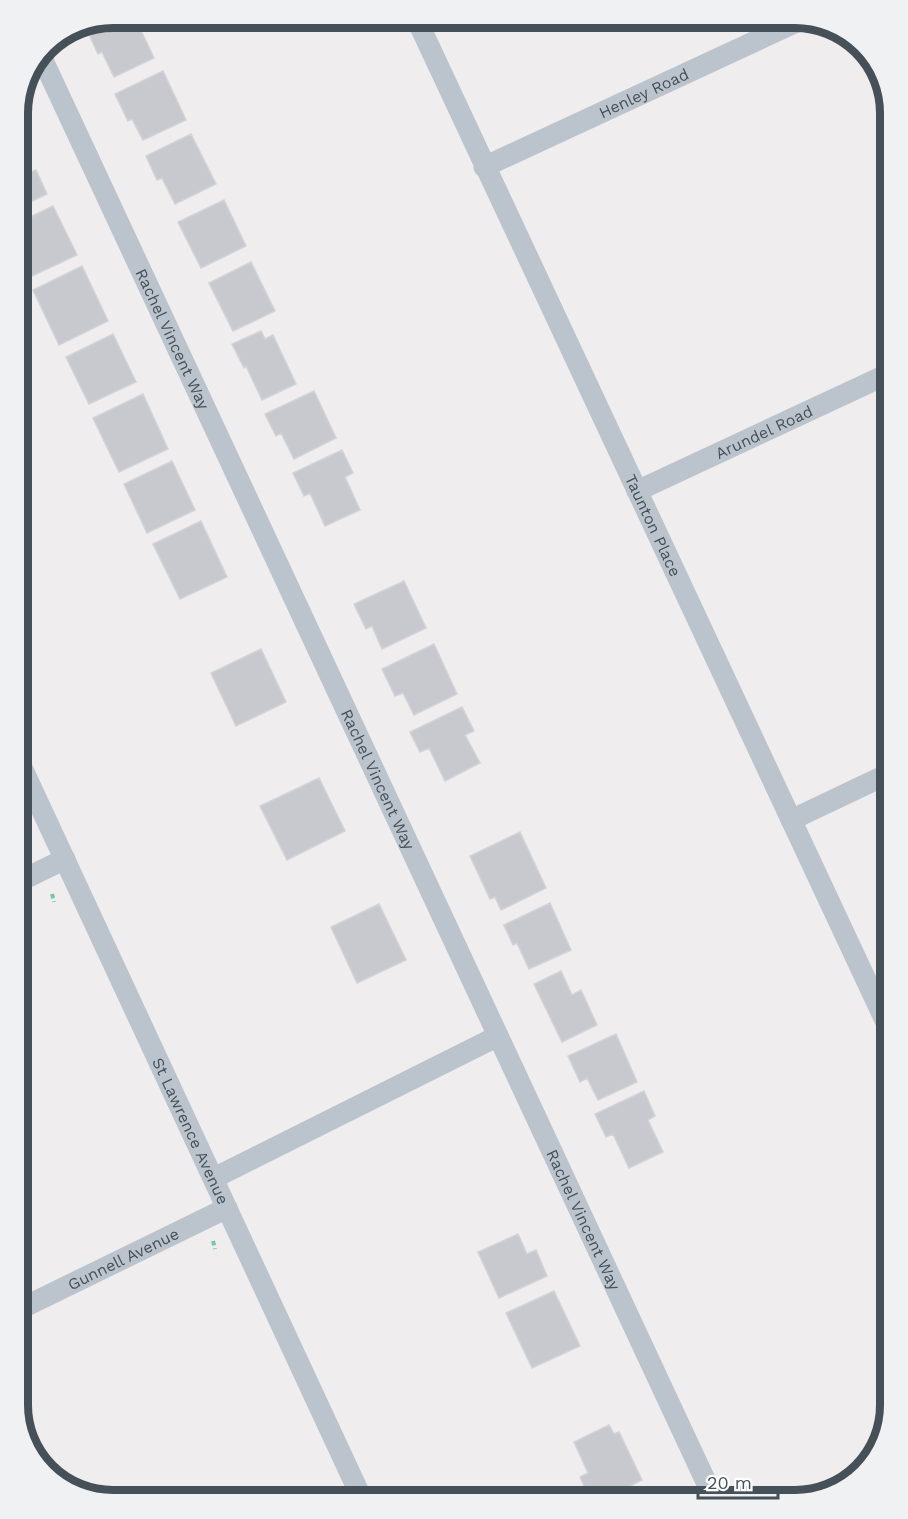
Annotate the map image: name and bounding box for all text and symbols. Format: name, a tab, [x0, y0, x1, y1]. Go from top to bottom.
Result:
street label: Henley Road	[596, 64, 692, 122]
street label: Rachel Vincent Way	[132, 265, 214, 413]
street label: Arundel Road	[712, 401, 816, 463]
street label: Taunton Place	[621, 471, 685, 579]
street label: Rachel Vincent Way	[337, 706, 420, 853]
street label: St Lawrence Avenue	[149, 1055, 233, 1207]
street label: Rachel Vincent Way	[543, 1146, 625, 1294]
street label: Gunnell Avenue	[65, 1224, 182, 1294]
scale bar	[698, 1462, 778, 1500]
text: 20 m	[707, 1472, 752, 1493]

